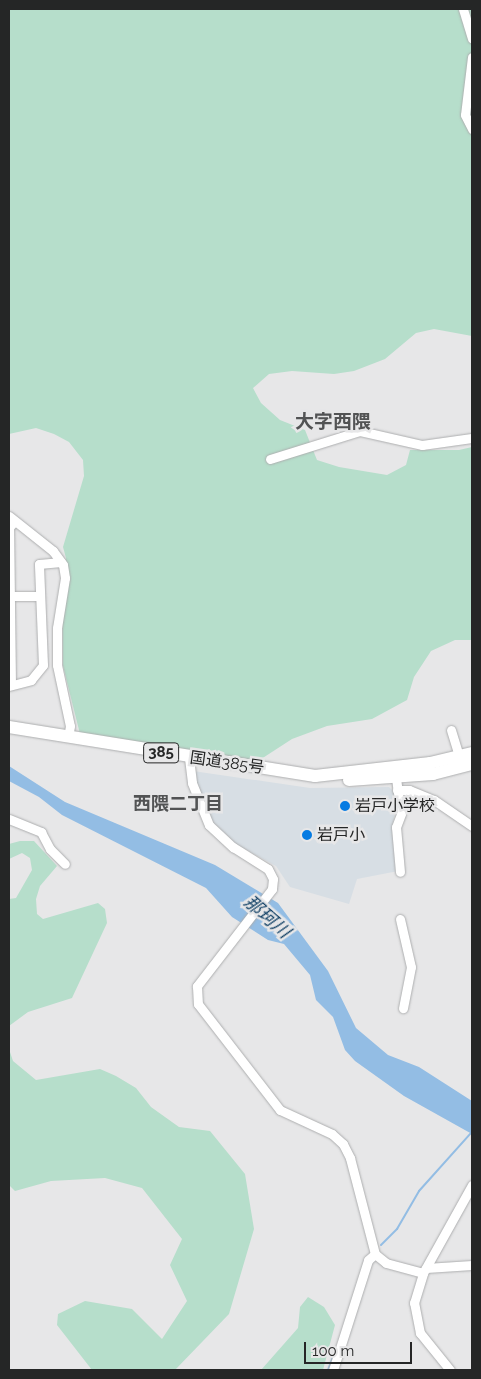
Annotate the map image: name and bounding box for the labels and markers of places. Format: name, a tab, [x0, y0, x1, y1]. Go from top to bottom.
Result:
place label: 岩戸小学校	[355, 796, 435, 816]
marker: 岩戸小学校	[339, 800, 351, 812]
place label: 岩戸小	[317, 825, 365, 845]
marker: 岩戸小	[301, 829, 313, 841]

